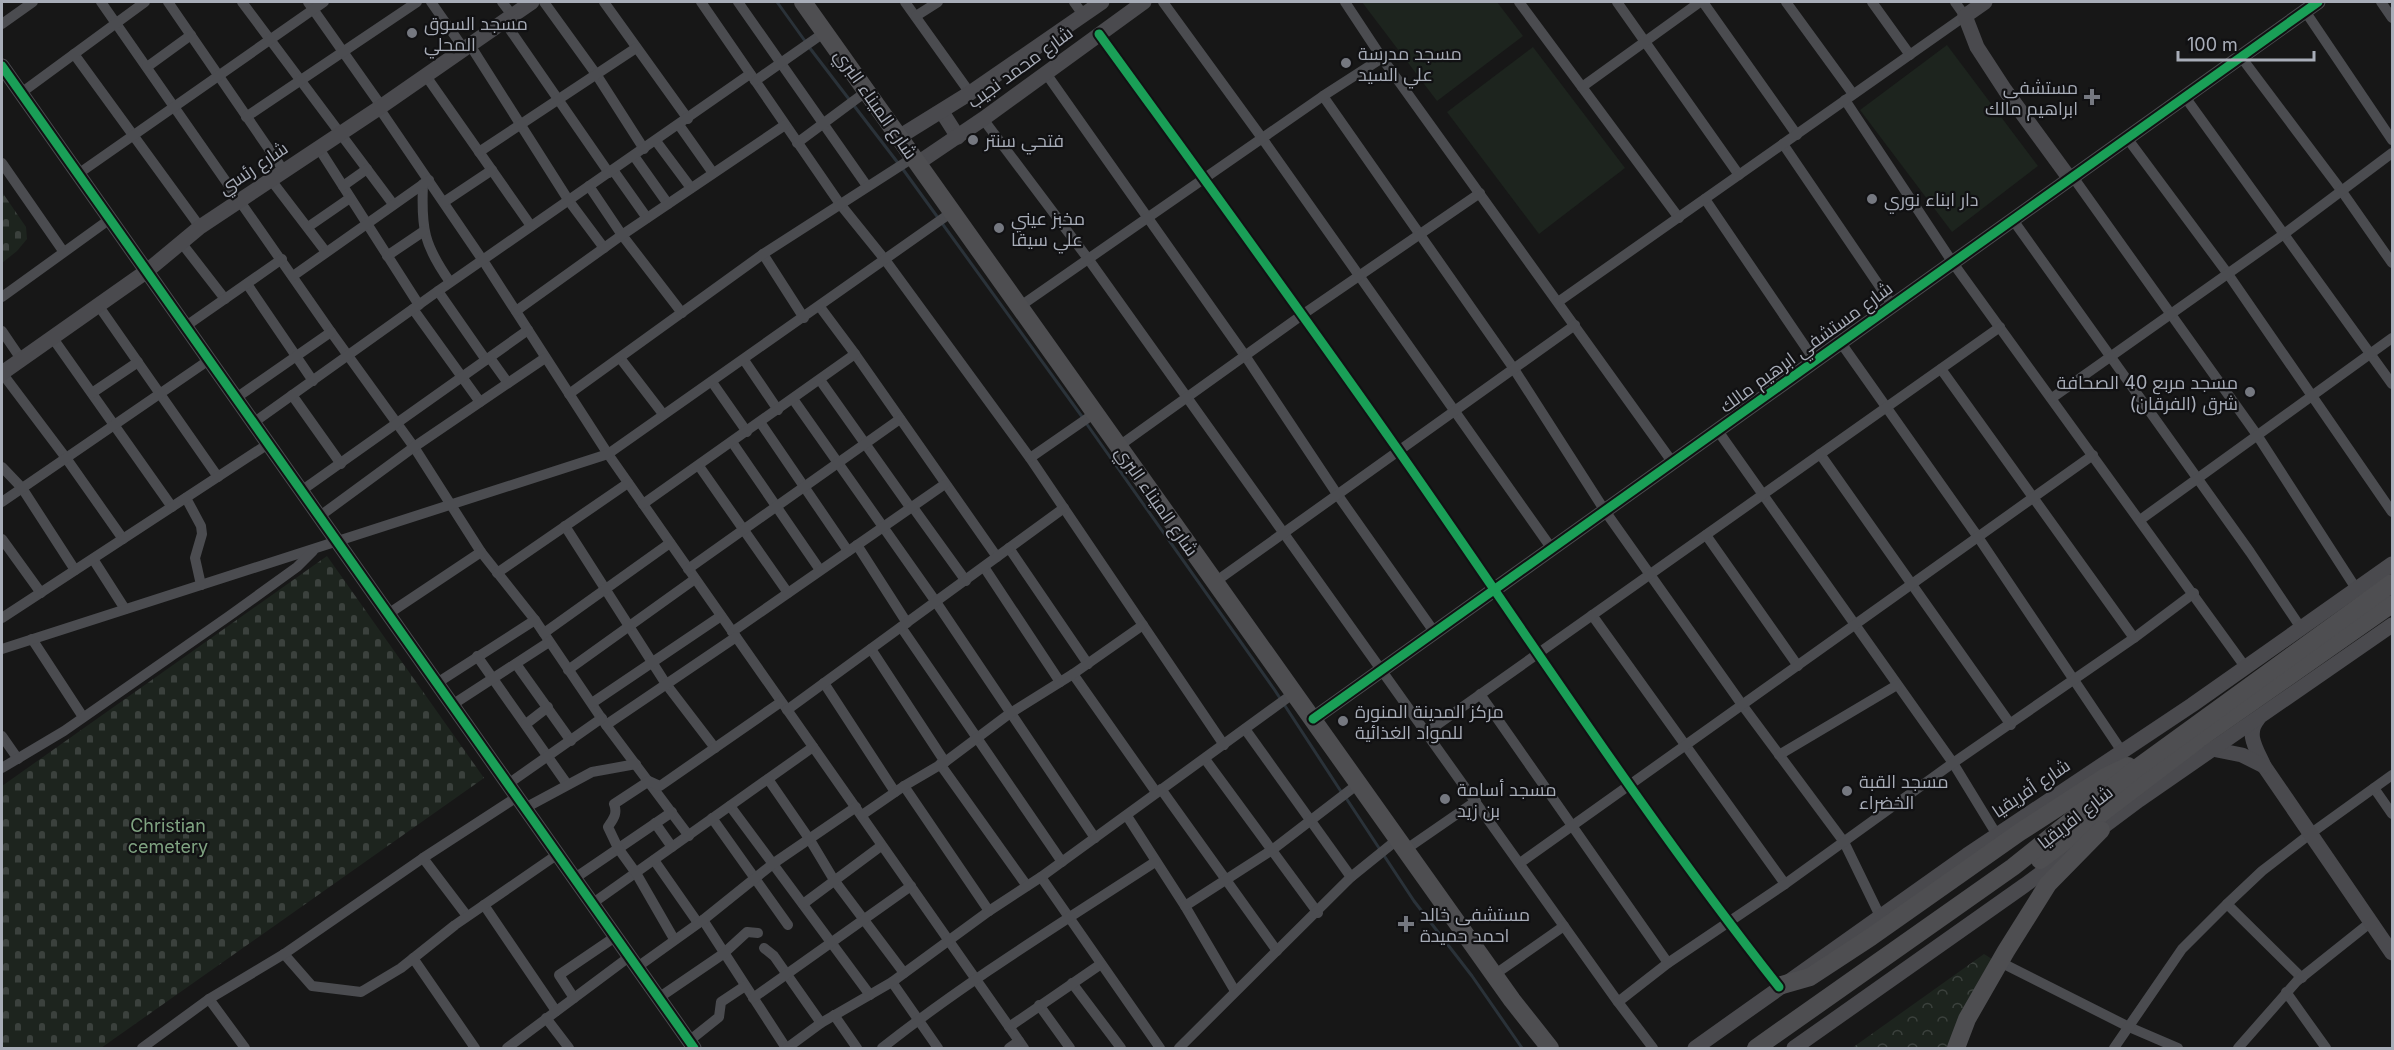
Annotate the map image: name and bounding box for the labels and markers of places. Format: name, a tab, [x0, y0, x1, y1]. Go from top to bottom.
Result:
place label: مسجد السوق المحلي	[424, 13, 528, 59]
marker: مسجد السوق المحلي	[405, 26, 419, 40]
place label: مسجد مدرسة علي السيد	[1358, 43, 1462, 89]
marker: مسجد مدرسة علي السيد	[1339, 56, 1353, 70]
place label: مستشفى ابراهيم مالك	[1985, 77, 2078, 121]
marker: مستشفى ابراهيم مالك	[2083, 88, 2101, 106]
place label: فتحي سنتر	[984, 130, 1064, 155]
marker: فتحي سنتر	[966, 133, 980, 147]
place label: دار ابناء نوري	[1884, 189, 1979, 214]
marker: دار ابناء نوري	[1865, 192, 1879, 206]
place label: مخبز عيني علي سيقا	[1011, 208, 1085, 254]
marker: مخبز عيني علي سيقا	[992, 221, 1006, 235]
place label: مسجد مربع 40 الصحافة شرق (الفرقان)	[2057, 372, 2238, 416]
marker: مسجد مربع 40 الصحافة شرق (الفرقان)	[2243, 385, 2257, 399]
place label: مركز المدينة المنورة للمواد الغذائية	[1355, 701, 1504, 744]
marker: مركز المدينة المنورة للمواد الغذائية	[1336, 714, 1350, 728]
place label: مسجد القبة الخضراء	[1859, 771, 1949, 814]
place label: مسجد أسامة بن زيد	[1457, 779, 1557, 822]
marker: مسجد القبة الخضراء	[1840, 784, 1854, 798]
marker: مسجد أسامة بن زيد	[1438, 792, 1452, 806]
place label: مستشفى خالد احمد حميدة	[1420, 904, 1530, 946]
marker: مستشفى خالد احمد حميدة	[1397, 915, 1415, 933]

